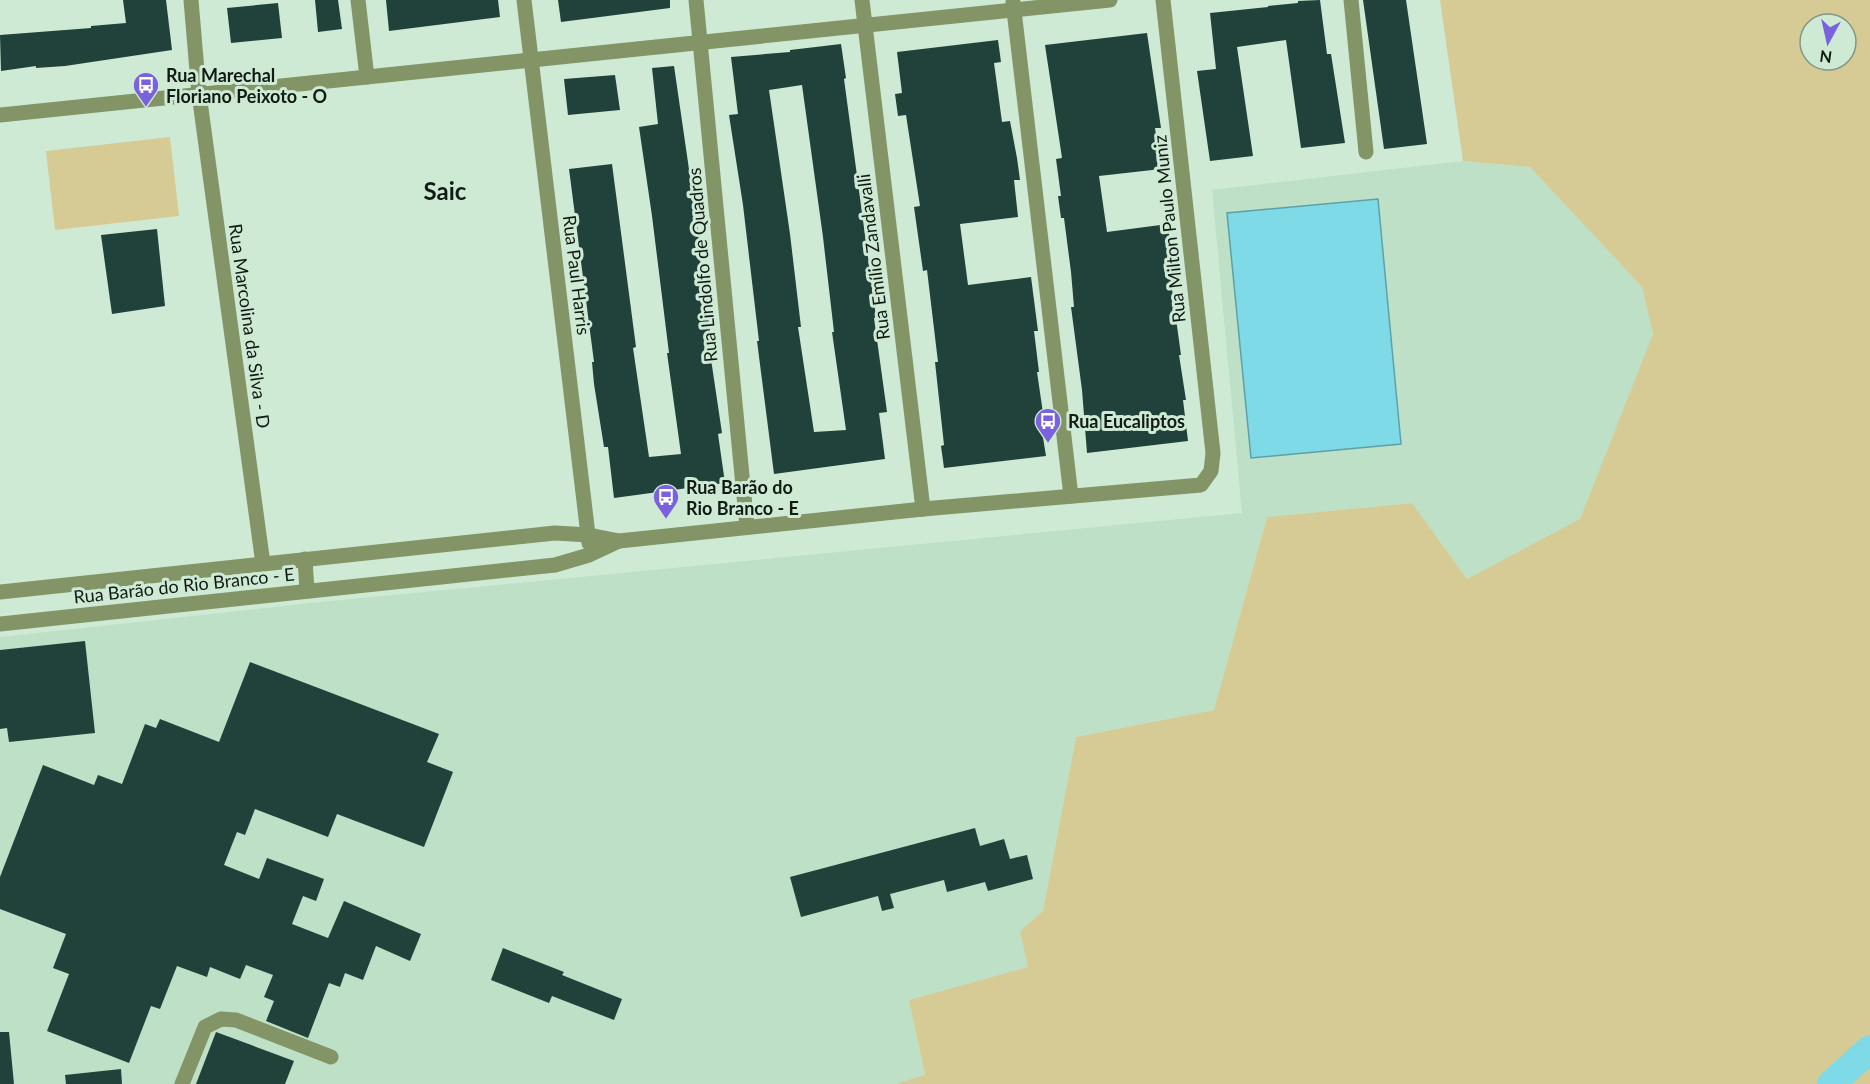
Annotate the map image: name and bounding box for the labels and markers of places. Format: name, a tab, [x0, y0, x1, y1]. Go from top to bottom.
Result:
place label: Rua Marechal Floriano Peixoto - O	[166, 64, 327, 107]
bus stop icon: Rua Marechal Floriano Peixoto - O	[131, 70, 161, 108]
bus stop icon: Rua Eucaliptos	[1033, 406, 1063, 444]
place label: Rua Eucaliptos	[1068, 410, 1185, 432]
place label: Rua Barão do Rio Branco - E	[686, 476, 799, 519]
bus stop icon: Rua Barão do Rio Branco - E	[651, 482, 681, 520]

